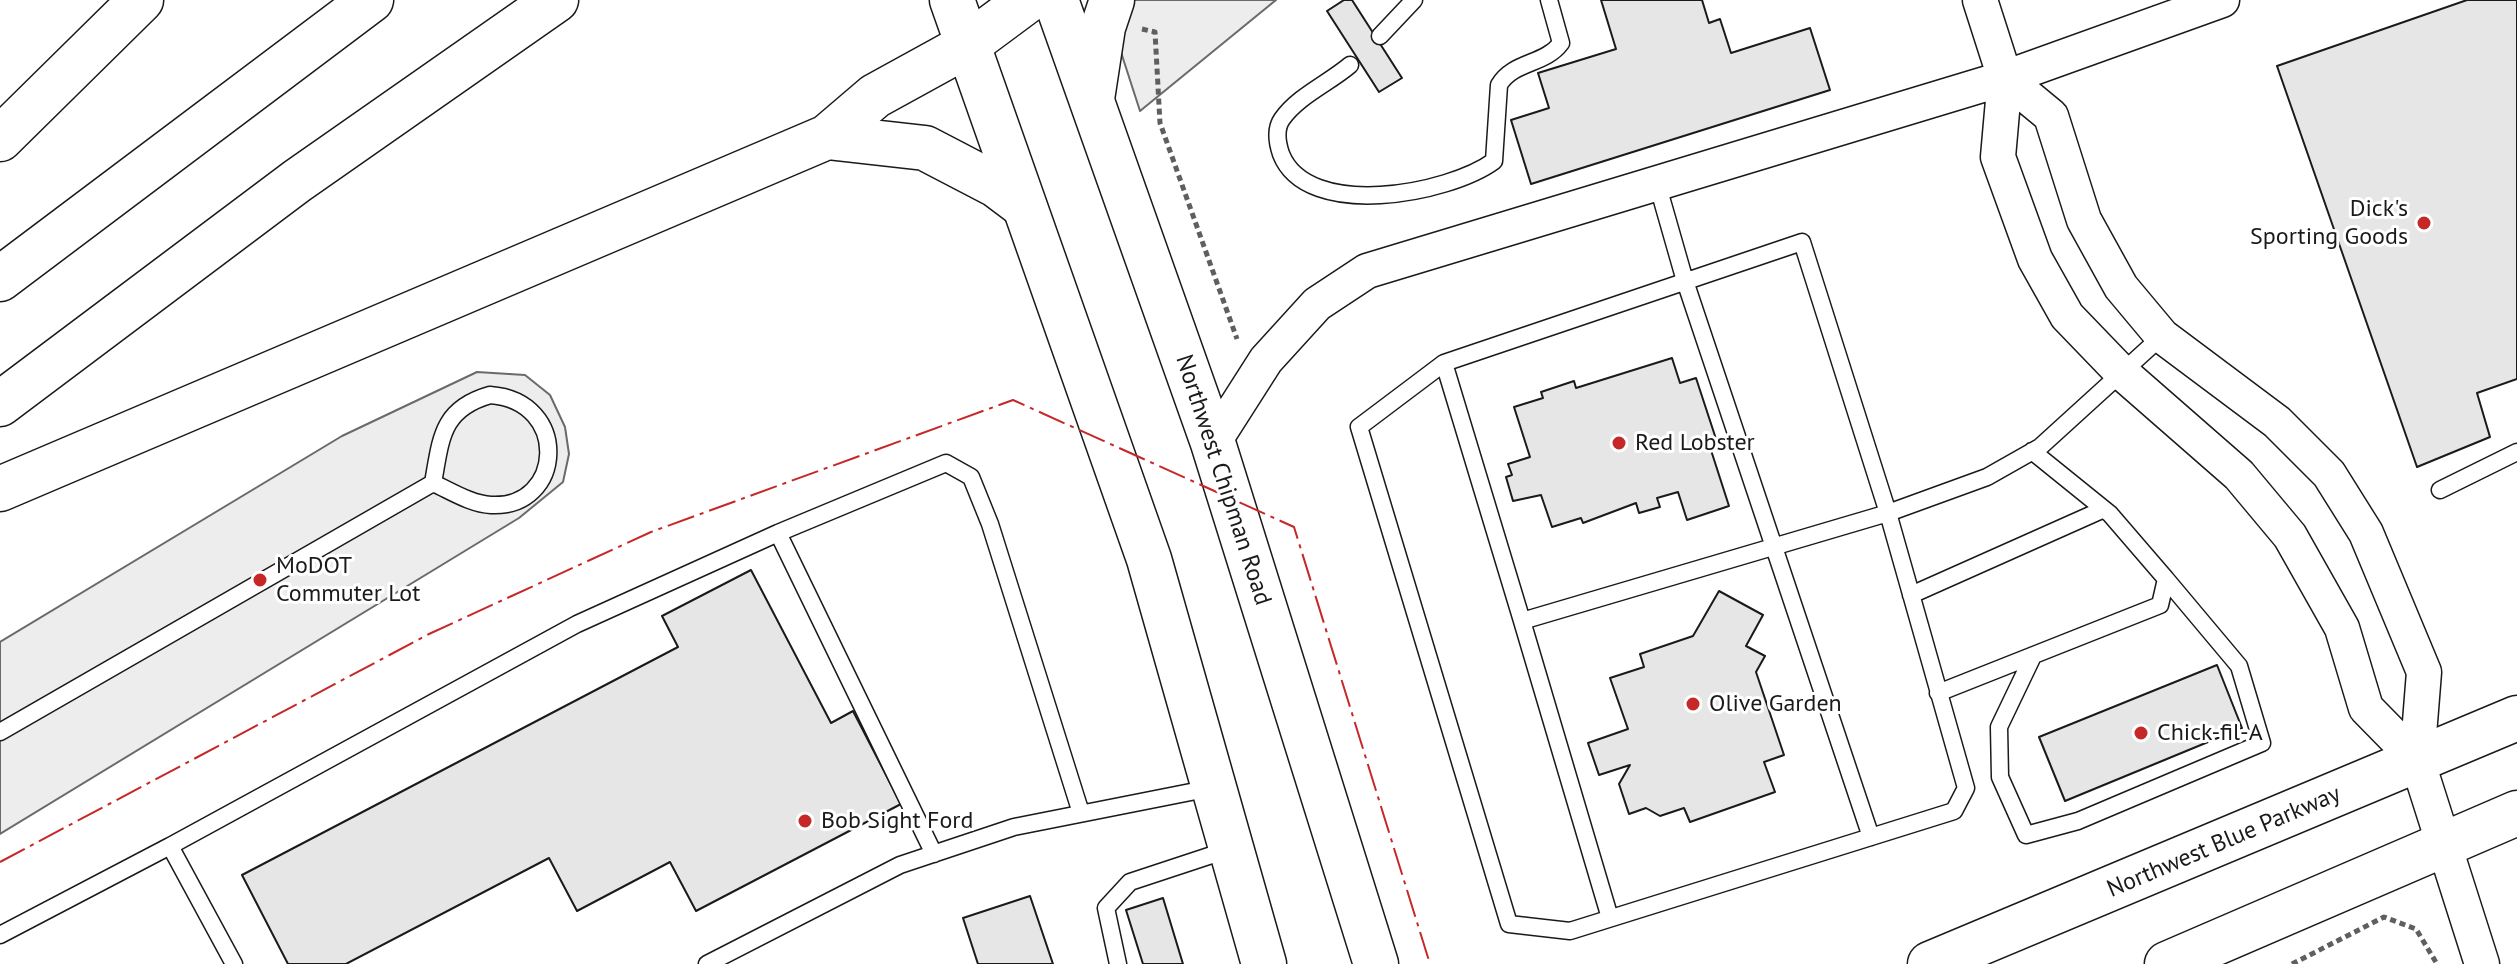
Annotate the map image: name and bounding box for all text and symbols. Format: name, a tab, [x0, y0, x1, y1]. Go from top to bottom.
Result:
place label: Dick's Sporting Goods	[2250, 195, 2408, 251]
marker: Dick's Sporting Goods	[2415, 214, 2433, 232]
street label: Northwest Chipman Road	[1169, 351, 1277, 609]
place label: Red Lobster	[1635, 429, 1755, 457]
marker: Red Lobster	[1610, 434, 1628, 452]
place label: MoDOT Commuter Lot	[276, 552, 420, 608]
marker: MoDOT Commuter Lot	[251, 571, 269, 589]
place label: Olive Garden	[1709, 690, 1842, 718]
marker: Olive Garden	[1684, 695, 1702, 713]
place label: Chick-fil-A	[2157, 719, 2263, 747]
marker: Chick-fil-A	[2132, 724, 2150, 742]
street label: Northwest Blue Parkway	[2103, 780, 2345, 904]
place label: Bob Sight Ford	[821, 807, 973, 835]
marker: Bob Sight Ford	[796, 812, 814, 830]

